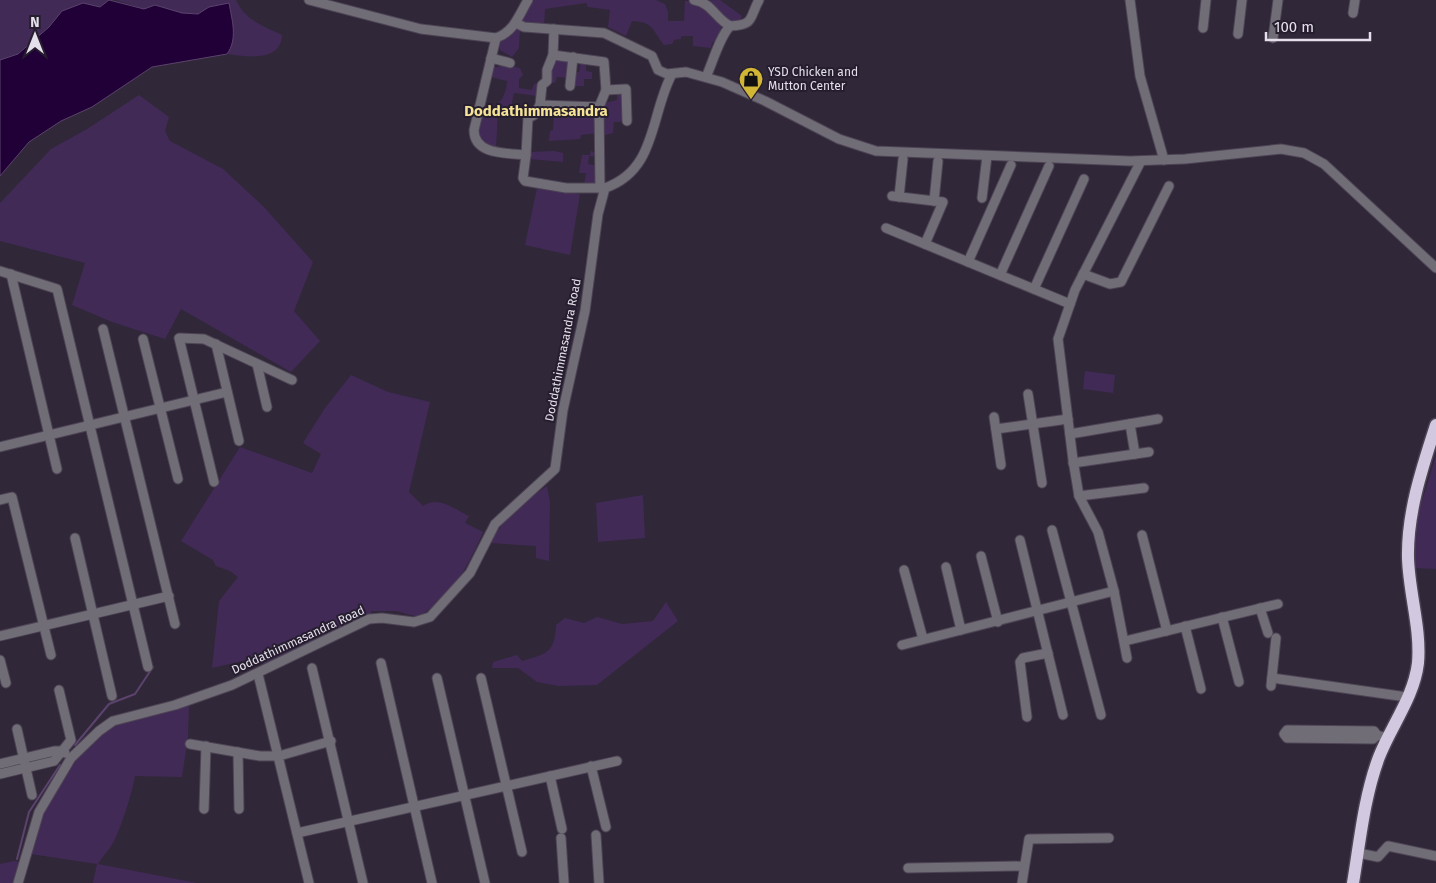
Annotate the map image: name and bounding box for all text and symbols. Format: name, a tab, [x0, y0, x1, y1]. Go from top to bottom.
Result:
north arrow	[10, 10, 60, 60]
scale bar	[1266, 10, 1370, 42]
text: N	[30, 14, 40, 31]
text: 100 m	[1274, 18, 1314, 36]
place label: YSD Chicken and Mutton Center	[768, 65, 858, 93]
shop icon: YSD Chicken and Mutton Center	[738, 66, 764, 100]
district label: Doddathimmasandra	[464, 102, 608, 120]
street label: Doddathimmasandra Road	[542, 277, 584, 423]
street label: Doddathimmasandra Road	[229, 603, 367, 677]

